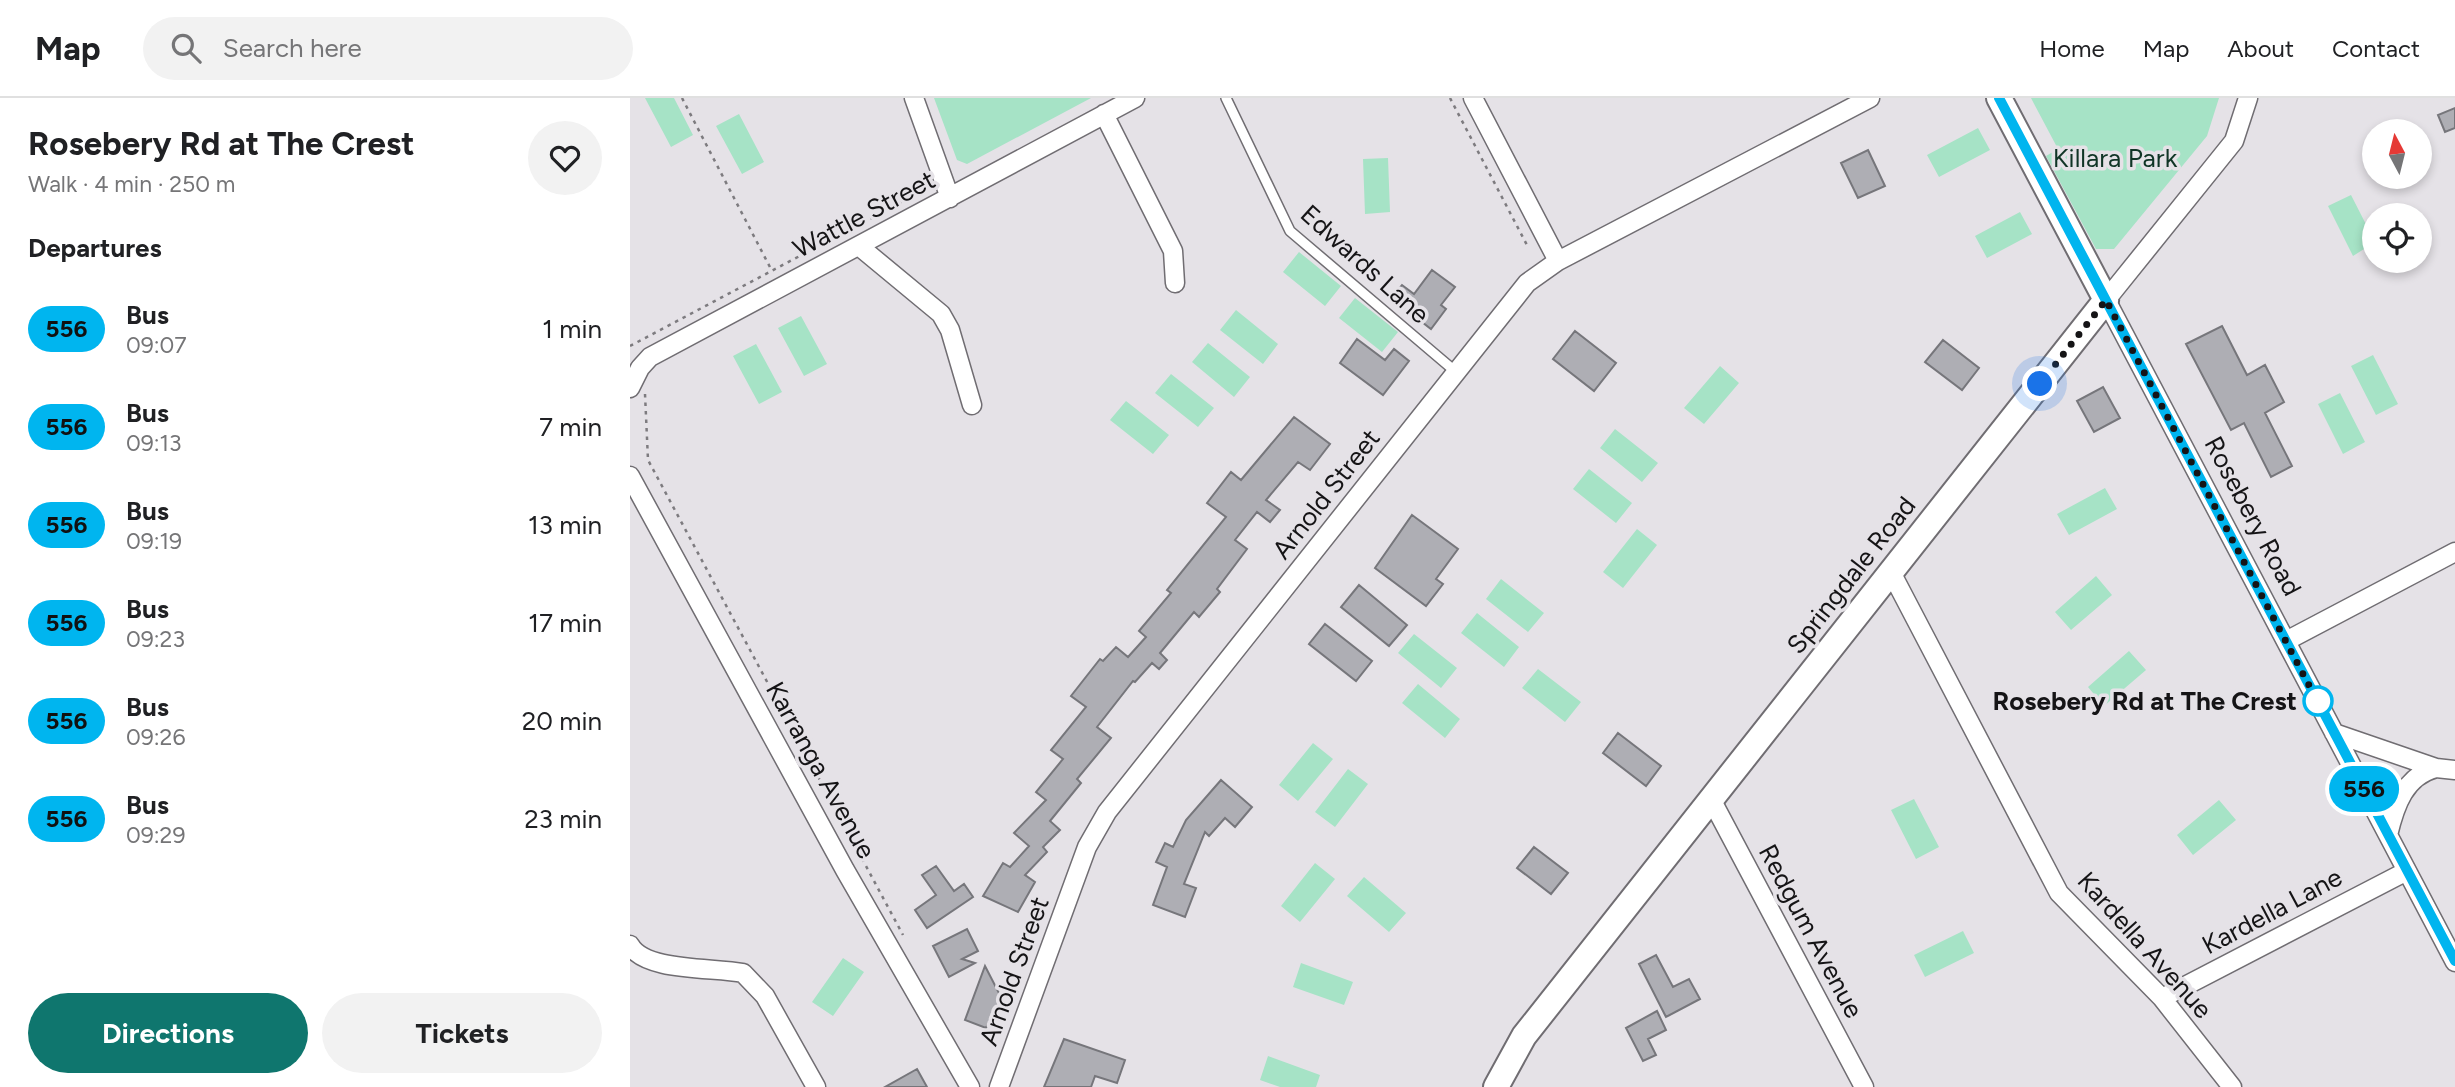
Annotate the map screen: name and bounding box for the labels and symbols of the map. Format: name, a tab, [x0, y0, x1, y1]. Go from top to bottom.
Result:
north arrow	[2362, 119, 2432, 189]
park label: Killara Park	[2053, 142, 2178, 174]
street label: Wattle Street	[788, 163, 941, 265]
street label: Edwards Lane	[1294, 198, 1436, 330]
your location	[2022, 366, 2057, 401]
street label: Arnold Street	[1265, 422, 1387, 565]
street label: Rosebery Road	[2198, 431, 2308, 601]
street label: Springdale Road	[1780, 490, 1922, 660]
street label: Karranga Avenue	[759, 676, 883, 864]
place label: Rosebery Rd at The Crest	[1992, 685, 2297, 717]
marker: Rosebery Rd at The Crest	[2303, 686, 2333, 716]
line badge: 556	[2324, 766, 2404, 812]
street label: Redgum Avenue	[1752, 839, 1870, 1023]
street label: Kardella Lane	[2197, 861, 2347, 961]
street label: Kardella Avenue	[2071, 865, 2219, 1025]
street label: Arnold Street	[972, 892, 1056, 1050]

